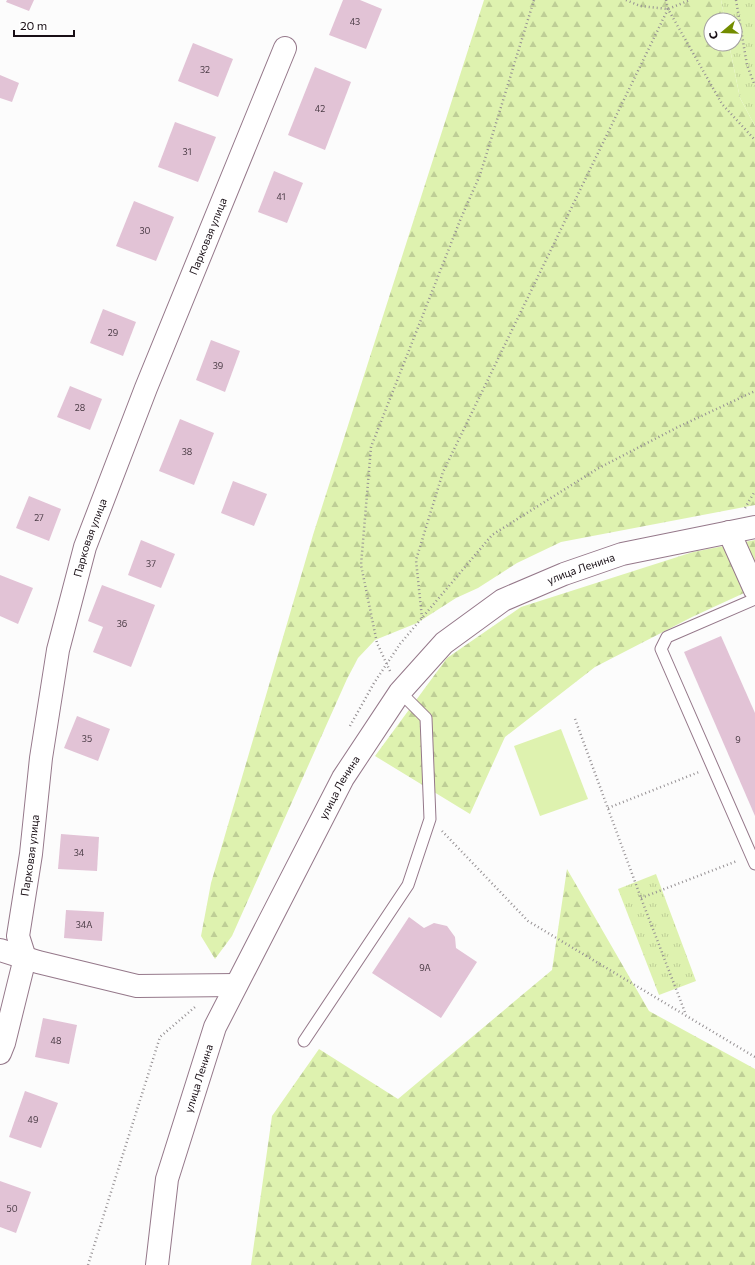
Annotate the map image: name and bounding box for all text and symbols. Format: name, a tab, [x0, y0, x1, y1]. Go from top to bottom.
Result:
scale bar	[14, 12, 74, 38]
north arrow	[703, 12, 743, 52]
house number: 43	[350, 16, 360, 27]
text: 20 m	[20, 18, 47, 32]
text: С	[706, 29, 720, 41]
house number: 32	[200, 64, 210, 75]
house number: 42	[315, 103, 325, 114]
house number: 31	[183, 146, 191, 157]
house number: 41	[277, 191, 285, 202]
street label: Парковая улица	[186, 196, 229, 277]
house number: 30	[139, 225, 151, 236]
house number: 29	[108, 327, 118, 338]
house number: 39	[213, 360, 223, 371]
house number: 28	[75, 402, 85, 413]
house number: 38	[182, 446, 192, 457]
street label: Парковая улица	[70, 497, 109, 578]
house number: 27	[34, 512, 44, 523]
street label: улица Ленина	[545, 550, 616, 586]
house number: 37	[146, 558, 156, 569]
house number: 36	[117, 618, 127, 629]
house number: 35	[82, 733, 92, 744]
house number: 9	[735, 734, 741, 745]
street label: улица Ленина	[316, 753, 362, 821]
street label: Парковая улица	[17, 814, 41, 897]
house number: 34	[74, 847, 85, 858]
house number: 34А	[76, 919, 92, 930]
house number: 9А	[419, 962, 431, 973]
house number: 48	[51, 1035, 61, 1046]
street label: улица Ленина	[181, 1043, 215, 1114]
house number: 49	[28, 1114, 38, 1125]
house number: 50	[6, 1203, 18, 1214]

